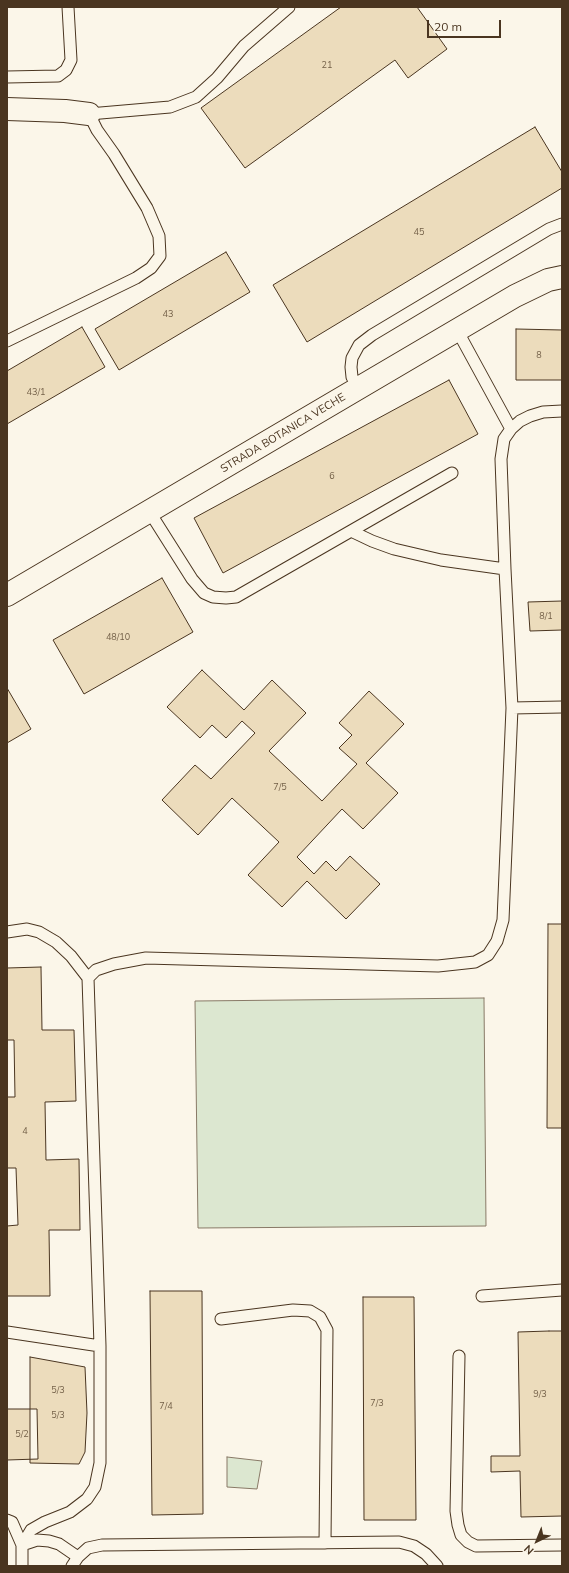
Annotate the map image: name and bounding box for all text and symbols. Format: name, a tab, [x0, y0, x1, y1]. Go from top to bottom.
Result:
scale bar	[429, 12, 503, 38]
text: 20 m	[434, 19, 462, 34]
house number: 21	[322, 60, 332, 70]
house number: 45	[414, 227, 424, 237]
house number: 43	[163, 309, 173, 319]
house number: 8	[536, 350, 542, 360]
house number: 43/1	[27, 387, 45, 397]
street label: STRADA BOTANICA VECHE	[218, 390, 348, 476]
house number: 6	[329, 471, 335, 481]
house number: 8/1	[539, 611, 553, 621]
house number: 48/10	[106, 632, 130, 642]
house number: 7/5	[273, 782, 287, 792]
house number: 4	[22, 1126, 28, 1136]
house number: 5/3	[51, 1385, 65, 1395]
house number: 9/3	[533, 1389, 547, 1399]
house number: 7/3	[370, 1398, 384, 1408]
house number: 7/4	[159, 1401, 173, 1411]
house number: 5/3	[51, 1410, 65, 1420]
house number: 5/2	[15, 1429, 29, 1439]
north arrow	[517, 1521, 557, 1561]
text: N	[521, 1542, 537, 1558]

